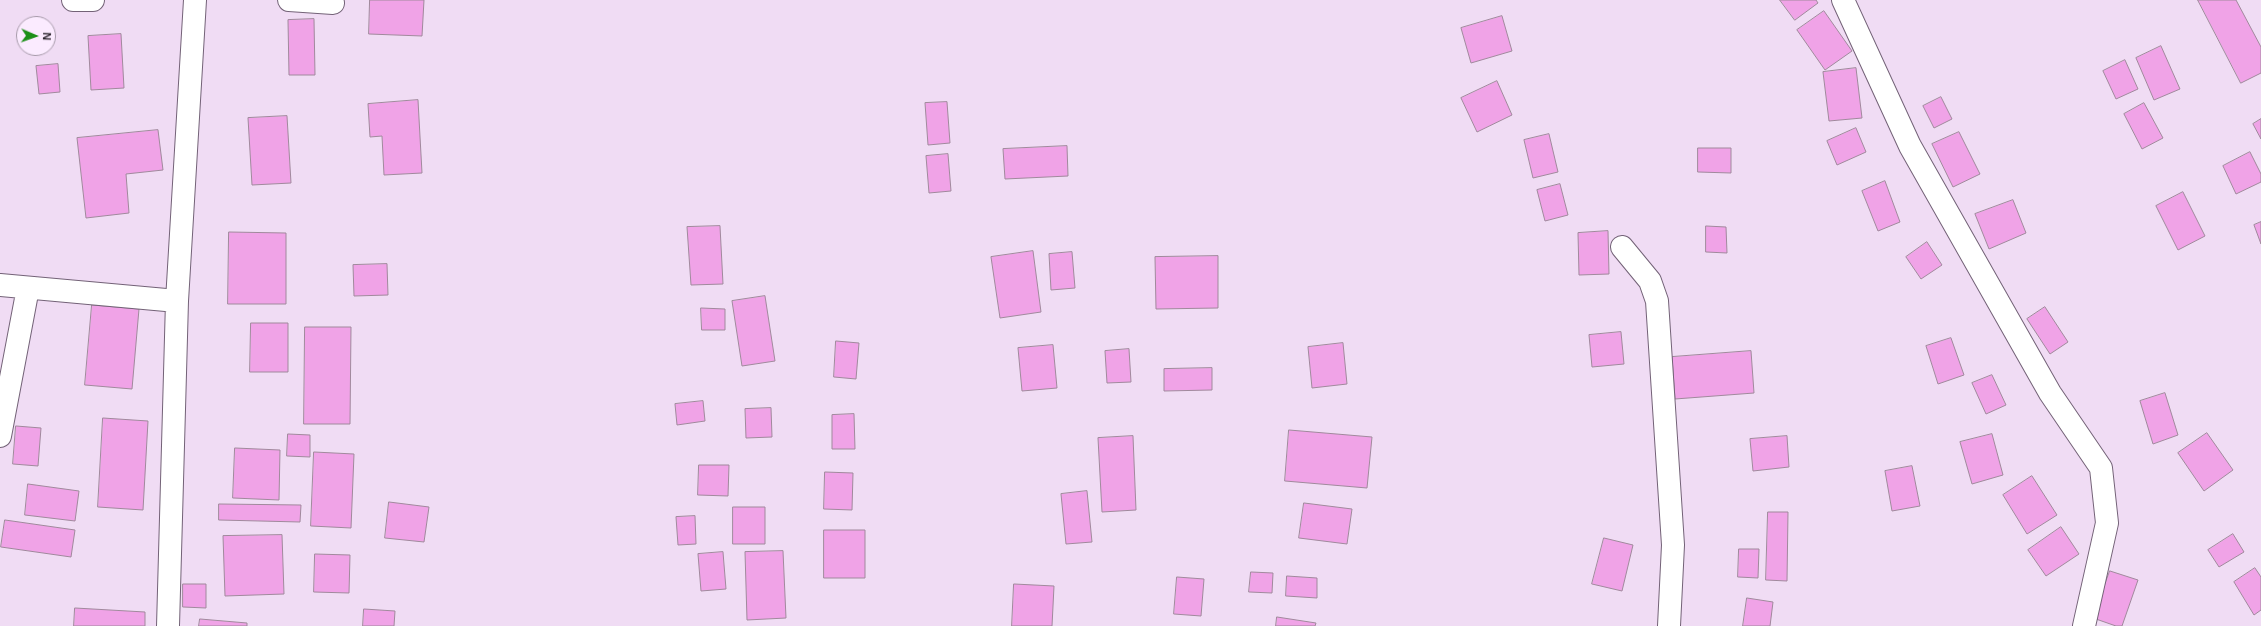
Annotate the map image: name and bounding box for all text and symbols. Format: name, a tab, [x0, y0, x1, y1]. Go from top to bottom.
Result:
north arrow	[16, 16, 56, 56]
text: N	[41, 32, 53, 41]

